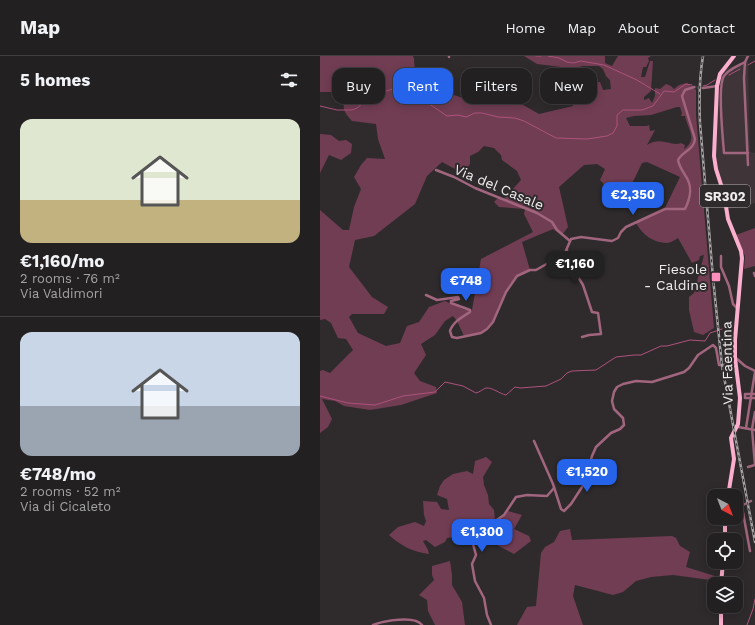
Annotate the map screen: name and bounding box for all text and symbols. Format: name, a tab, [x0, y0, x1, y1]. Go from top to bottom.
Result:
text: Map	[20, 16, 60, 39]
text: Home	[505, 20, 545, 36]
text: Map	[567, 20, 596, 36]
text: About	[618, 20, 659, 36]
text: Contact	[681, 20, 735, 36]
chip: Buy	[332, 68, 385, 104]
chip: Rent	[393, 68, 453, 104]
chip: Filters	[461, 68, 532, 104]
chip: New	[540, 68, 597, 104]
icon: filters	[278, 69, 300, 91]
text: 5 homes	[20, 70, 90, 90]
icon: home	[124, 145, 196, 217]
street label: Via del Casale	[452, 161, 546, 213]
pin: €2,350	[600, 182, 666, 216]
road number: SR302	[700, 185, 750, 207]
text: €2,350	[611, 187, 655, 202]
text: €1,160/mo	[20, 251, 104, 271]
pin: €1,160	[542, 251, 608, 285]
text: €1,160	[555, 256, 595, 271]
place label: Fiesole - Caldine	[644, 261, 707, 293]
pin: €748	[442, 268, 490, 302]
text: 2 rooms · 76 m²	[20, 271, 120, 286]
marker: Fiesole - Caldine	[710, 271, 722, 283]
text: €748	[450, 273, 482, 288]
text: Via Valdimori	[20, 286, 102, 301]
street label: Via Faentina	[718, 321, 736, 405]
icon: home	[124, 358, 196, 430]
pin: €1,520	[554, 459, 620, 493]
text: €748/mo	[20, 464, 96, 484]
text: €1,520	[566, 464, 608, 479]
text: 2 rooms · 52 m²	[20, 484, 120, 499]
north arrow	[707, 489, 743, 525]
map controls	[707, 489, 743, 613]
text: Via di Cicaleto	[20, 499, 111, 514]
pin: €1,300	[449, 519, 515, 553]
text: €1,300	[461, 524, 503, 539]
button: locate	[707, 533, 743, 569]
button: layers	[707, 577, 743, 613]

